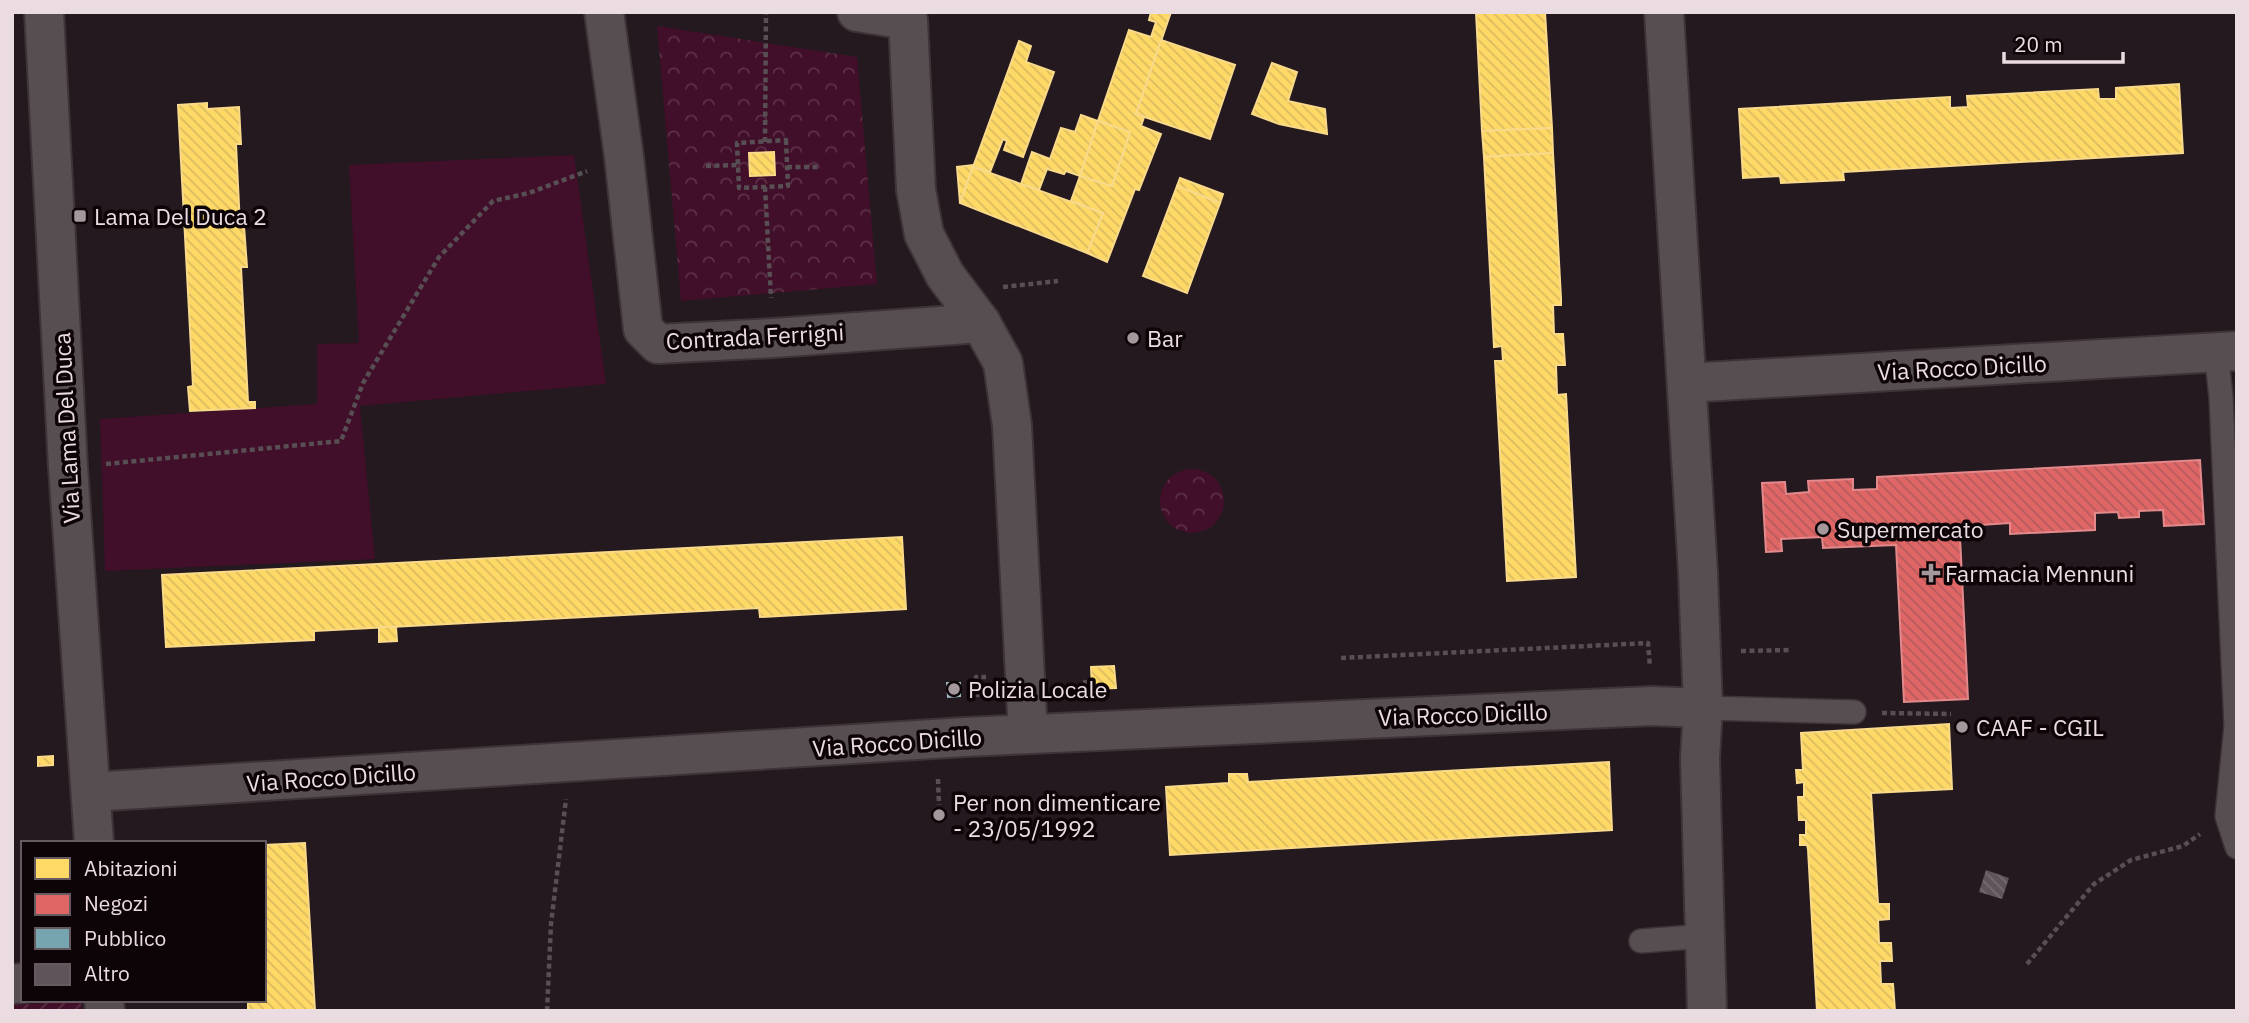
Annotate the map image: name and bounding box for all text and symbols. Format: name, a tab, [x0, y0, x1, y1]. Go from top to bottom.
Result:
scale bar	[2004, 21, 2123, 65]
text: 20 m	[2014, 30, 2063, 58]
place label: Lama Del Duca 2	[94, 201, 267, 231]
marker: Lama Del Duca 2	[72, 208, 88, 224]
street label: Contrada Ferrigni	[665, 316, 845, 356]
place label: Bar	[1147, 323, 1183, 353]
marker: Bar	[1125, 330, 1141, 346]
street label: Via Lama Del Duca	[46, 332, 86, 524]
street label: Via Rocco Dicillo	[1876, 348, 2048, 386]
place label: Supermercato	[1837, 514, 1984, 544]
marker: Supermercato	[1815, 521, 1831, 537]
place label: Farmacia Mennuni	[1945, 558, 2134, 588]
marker: Farmacia Mennuni	[1923, 565, 1939, 581]
place label: Polizia Locale	[968, 674, 1107, 704]
marker: Polizia Locale	[946, 681, 962, 697]
street label: Via Rocco Dicillo	[1378, 696, 1548, 732]
place label: CAAF - CGIL	[1976, 712, 2104, 742]
marker: CAAF - CGIL	[1954, 719, 1970, 735]
street label: Via Rocco Dicillo	[811, 721, 983, 763]
street label: Via Rocco Dicillo	[245, 756, 417, 798]
place label: Per non dimenticare - 23/05/1992	[953, 787, 1161, 843]
marker: Per non dimenticare - 23/05/1992	[931, 807, 947, 823]
legend	[21, 841, 266, 1002]
text: Abitazioni	[84, 854, 177, 882]
text: Negozi	[84, 889, 148, 917]
text: Pubblico	[84, 924, 166, 952]
text: Altro	[84, 959, 130, 987]

